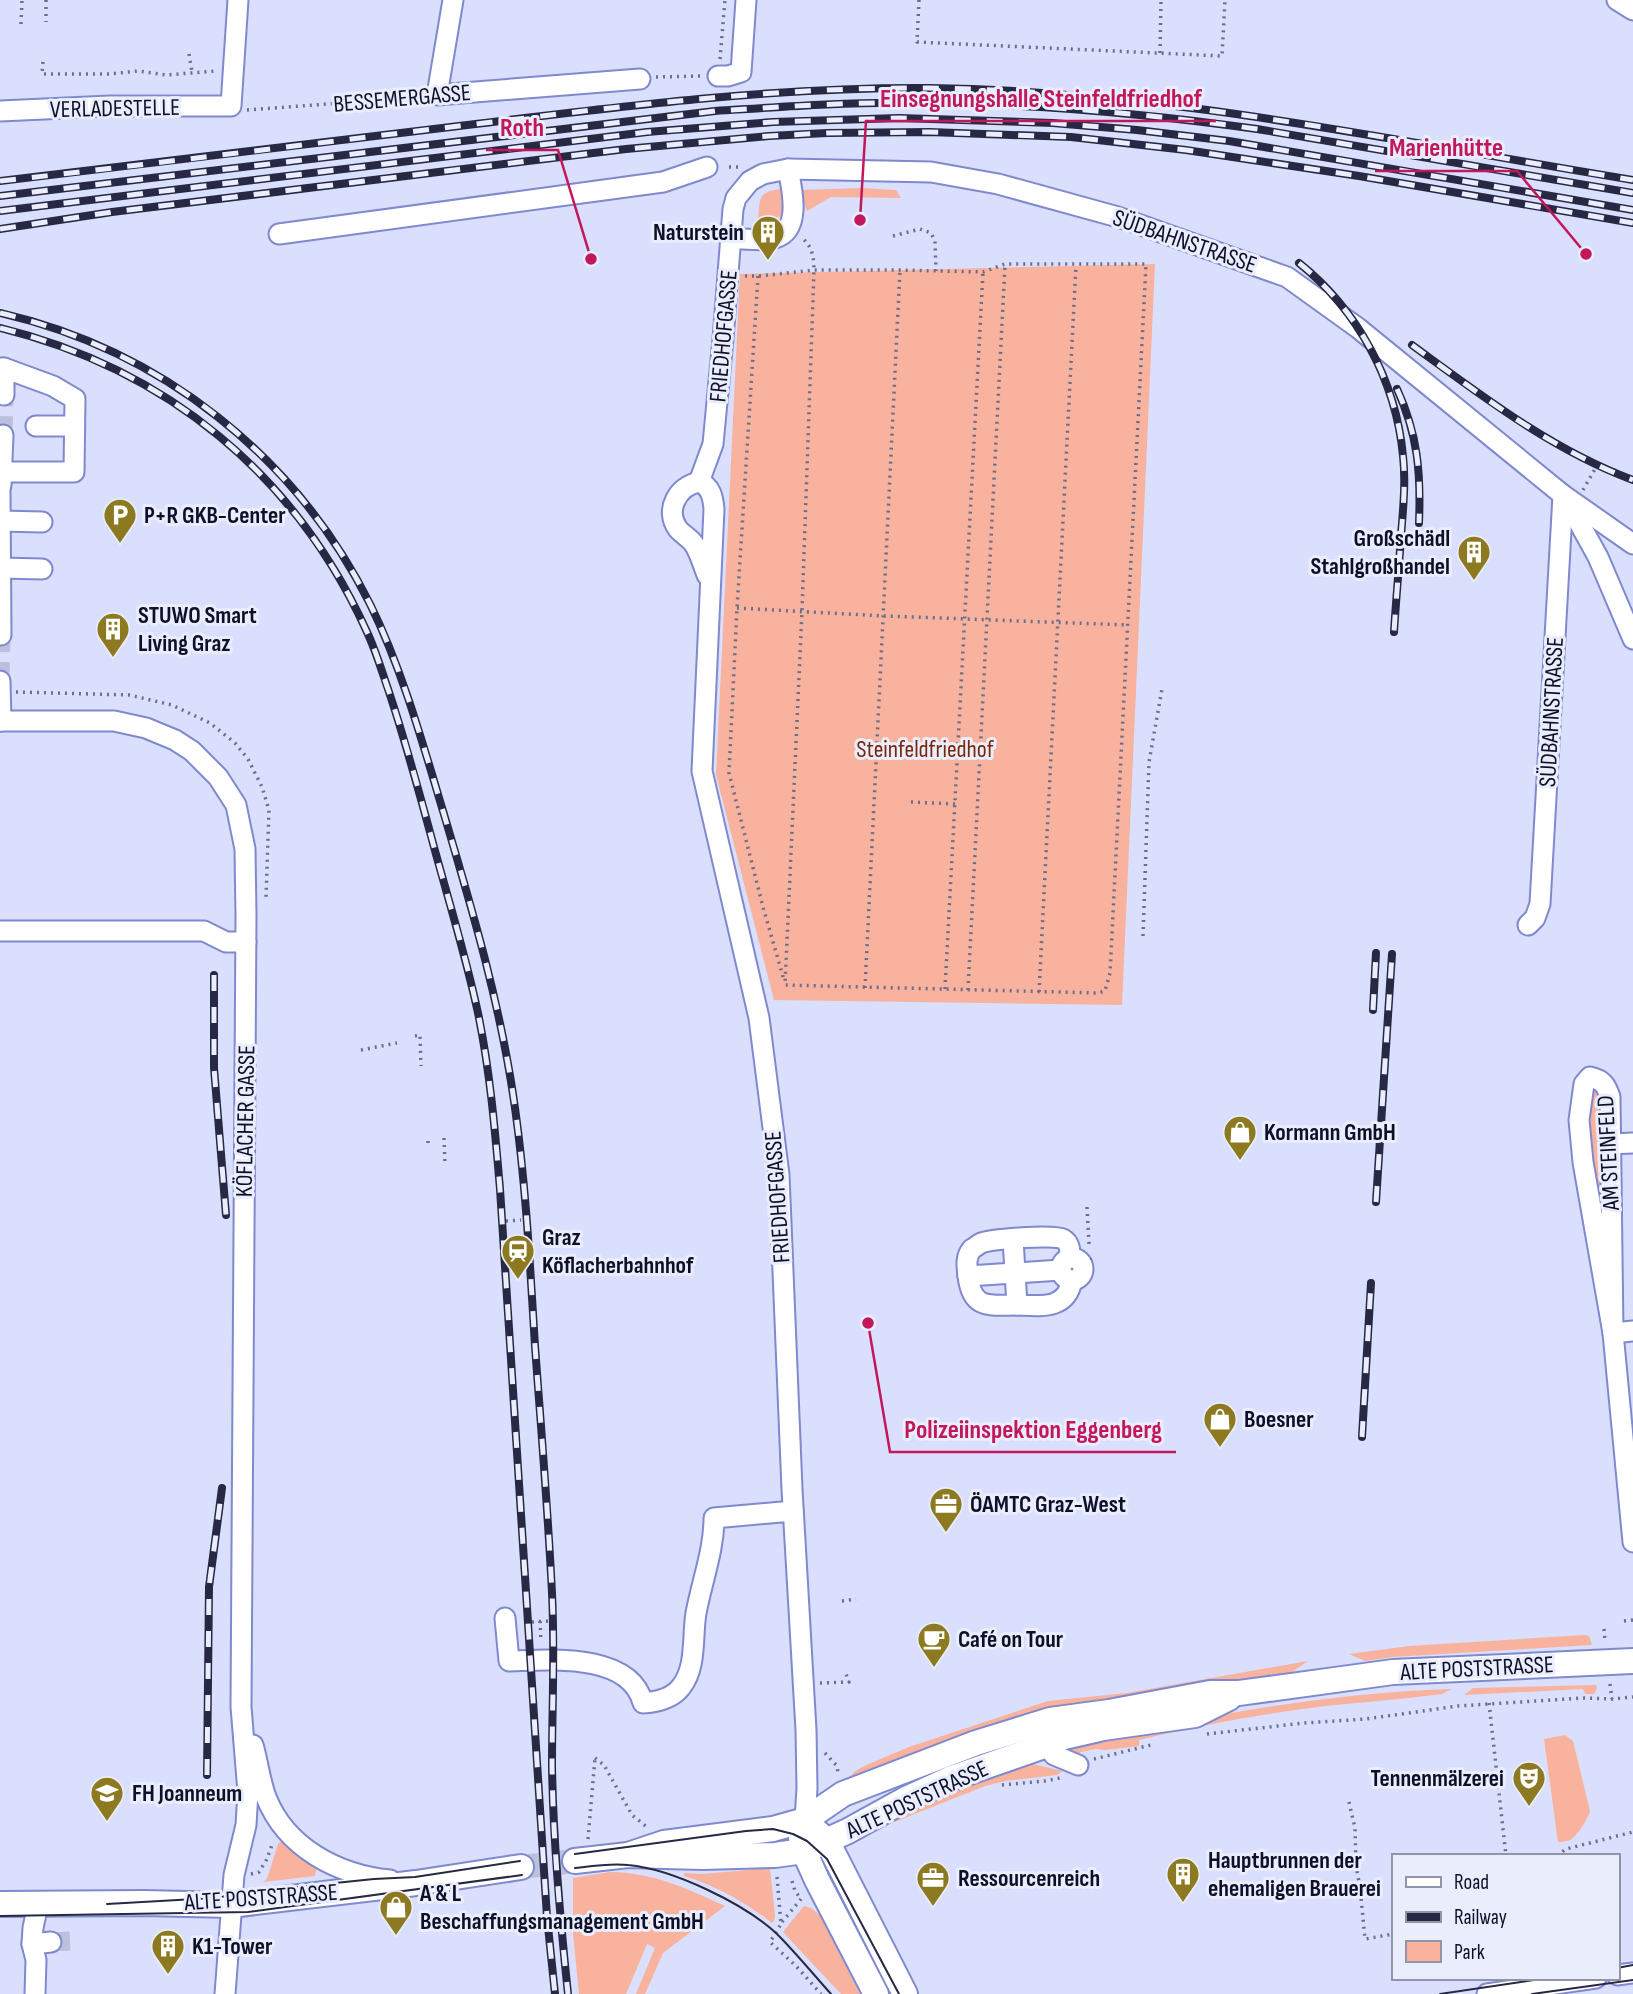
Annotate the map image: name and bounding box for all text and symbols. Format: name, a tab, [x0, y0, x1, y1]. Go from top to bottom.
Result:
callout: Einsegnungshalle Steinfeldfriedhof	[866, 74, 1216, 121]
street label: BESSEMERGASSE	[332, 78, 472, 119]
text: Einsegnungshalle Steinfeldfriedhof	[880, 84, 1203, 115]
street label: VERLADESTELLE	[50, 93, 180, 124]
callout: Roth	[486, 103, 558, 150]
text: Roth	[500, 113, 544, 144]
callout: Marienhütte	[1375, 124, 1517, 171]
text: Marienhütte	[1389, 133, 1503, 164]
street label: SÜDBAHNSTRASSE	[1109, 203, 1261, 280]
building icon: Naturstein	[749, 213, 787, 262]
place label: Naturstein	[653, 218, 744, 247]
street label: FRIEDHOFGASSE	[703, 269, 744, 403]
parking icon: P+R GKB-Center	[101, 496, 139, 545]
place label: P+R GKB-Center	[144, 501, 286, 530]
place label: Großschädl Stahlgroßhandel	[1310, 524, 1450, 581]
building icon: Großschädl Stahlgroßhandel	[1455, 533, 1493, 582]
place label: STUWO Smart Living Graz	[138, 601, 257, 658]
building icon: STUWO Smart Living Graz	[94, 610, 132, 659]
street label: SÜDBAHNSTRASSE	[1533, 636, 1570, 788]
park label: Steinfeldfriedhof	[856, 735, 995, 764]
street label: KÖFLACHER GASSE	[230, 1045, 261, 1197]
street label: AM STEINFELD	[1591, 1095, 1626, 1212]
shop icon: Kormann GmbH	[1221, 1113, 1259, 1162]
place label: Kormann GmbH	[1264, 1118, 1396, 1147]
street label: FRIEDHOFGASSE	[758, 1130, 797, 1264]
place label: Graz Köflacherbahnhof	[542, 1223, 694, 1280]
station icon: Graz Köflacherbahnhof	[499, 1232, 537, 1281]
shop icon: Boesner	[1201, 1400, 1239, 1449]
callout: Polizeiinspektion Eggenberg	[890, 1405, 1176, 1452]
place label: Boesner	[1244, 1405, 1314, 1434]
text: Polizeiinspektion Eggenberg	[904, 1415, 1162, 1446]
office icon: ÖAMTC Graz-West	[927, 1485, 965, 1534]
place label: ÖAMTC Graz-West	[970, 1490, 1126, 1519]
cafe icon: Café on Tour	[915, 1620, 953, 1669]
place label: Café on Tour	[958, 1625, 1064, 1654]
street label: ALTE POSTSTRASSE	[1399, 1650, 1554, 1687]
street label: ALTE POSTSTRASSE	[841, 1754, 993, 1845]
theatre icon: Tennenmälzerei	[1510, 1759, 1548, 1808]
place label: Tennenmälzerei	[1370, 1764, 1504, 1793]
school or university icon: FH Joanneum	[88, 1774, 126, 1823]
place label: FH Joanneum	[132, 1779, 242, 1808]
place label: Hauptbrunnen der ehemaligen Brauerei	[1208, 1846, 1381, 1903]
legend	[1392, 1854, 1619, 1980]
building icon: Hauptbrunnen der ehemaligen Brauerei	[1164, 1855, 1202, 1904]
office icon: Ressourcenreich	[914, 1859, 952, 1908]
place label: Ressourcenreich	[958, 1864, 1100, 1893]
text: Road	[1454, 1870, 1489, 1895]
street label: ALTE POSTSTRASSE	[182, 1878, 339, 1917]
place label: A & L Beschaffungsmanagement GmbH	[419, 1879, 704, 1936]
shop icon: A & L Beschaffungsmanagement GmbH	[377, 1888, 415, 1937]
text: Railway	[1454, 1905, 1507, 1930]
building icon: K1-Tower	[149, 1927, 187, 1976]
place label: K1-Tower	[192, 1932, 273, 1961]
text: Park	[1454, 1940, 1485, 1965]

